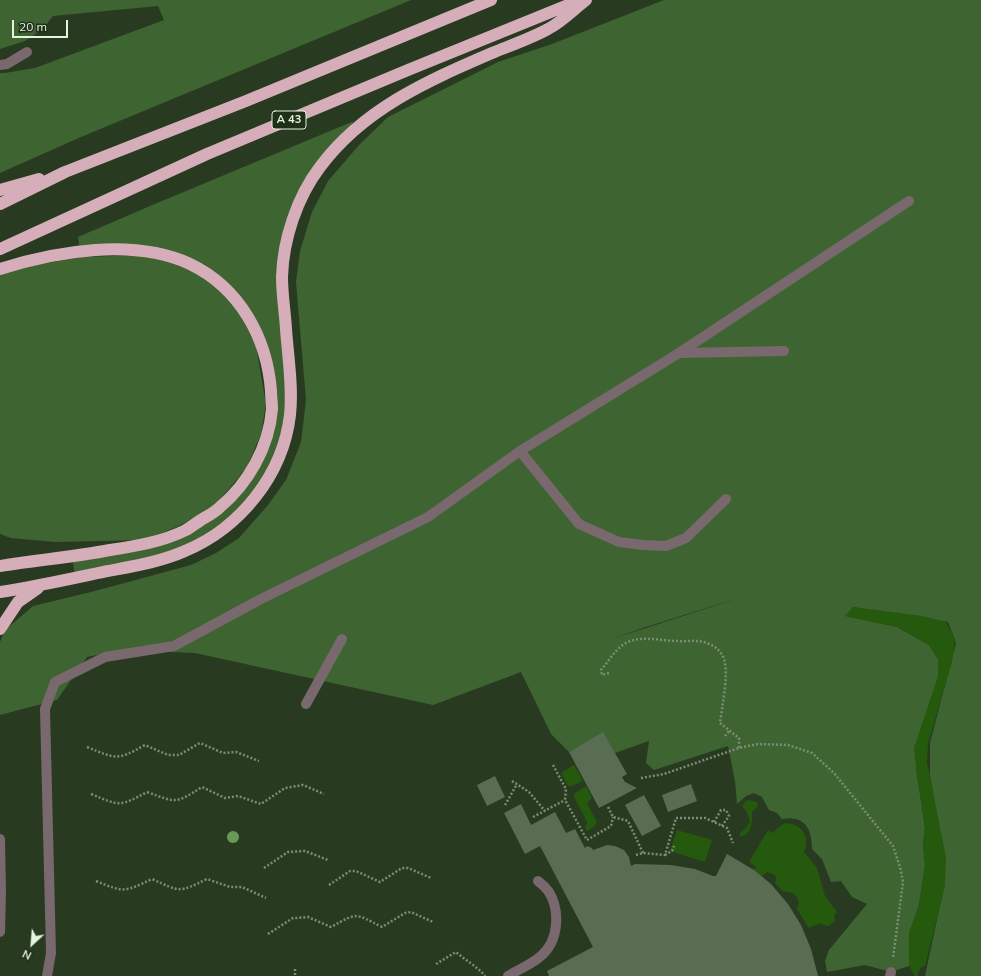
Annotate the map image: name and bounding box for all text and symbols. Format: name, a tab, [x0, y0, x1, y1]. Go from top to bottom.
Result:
scale bar	[14, 12, 70, 38]
text: 20 m	[19, 19, 47, 34]
road number: A 43	[272, 111, 306, 129]
north arrow	[12, 924, 52, 964]
text: N	[20, 947, 34, 963]

